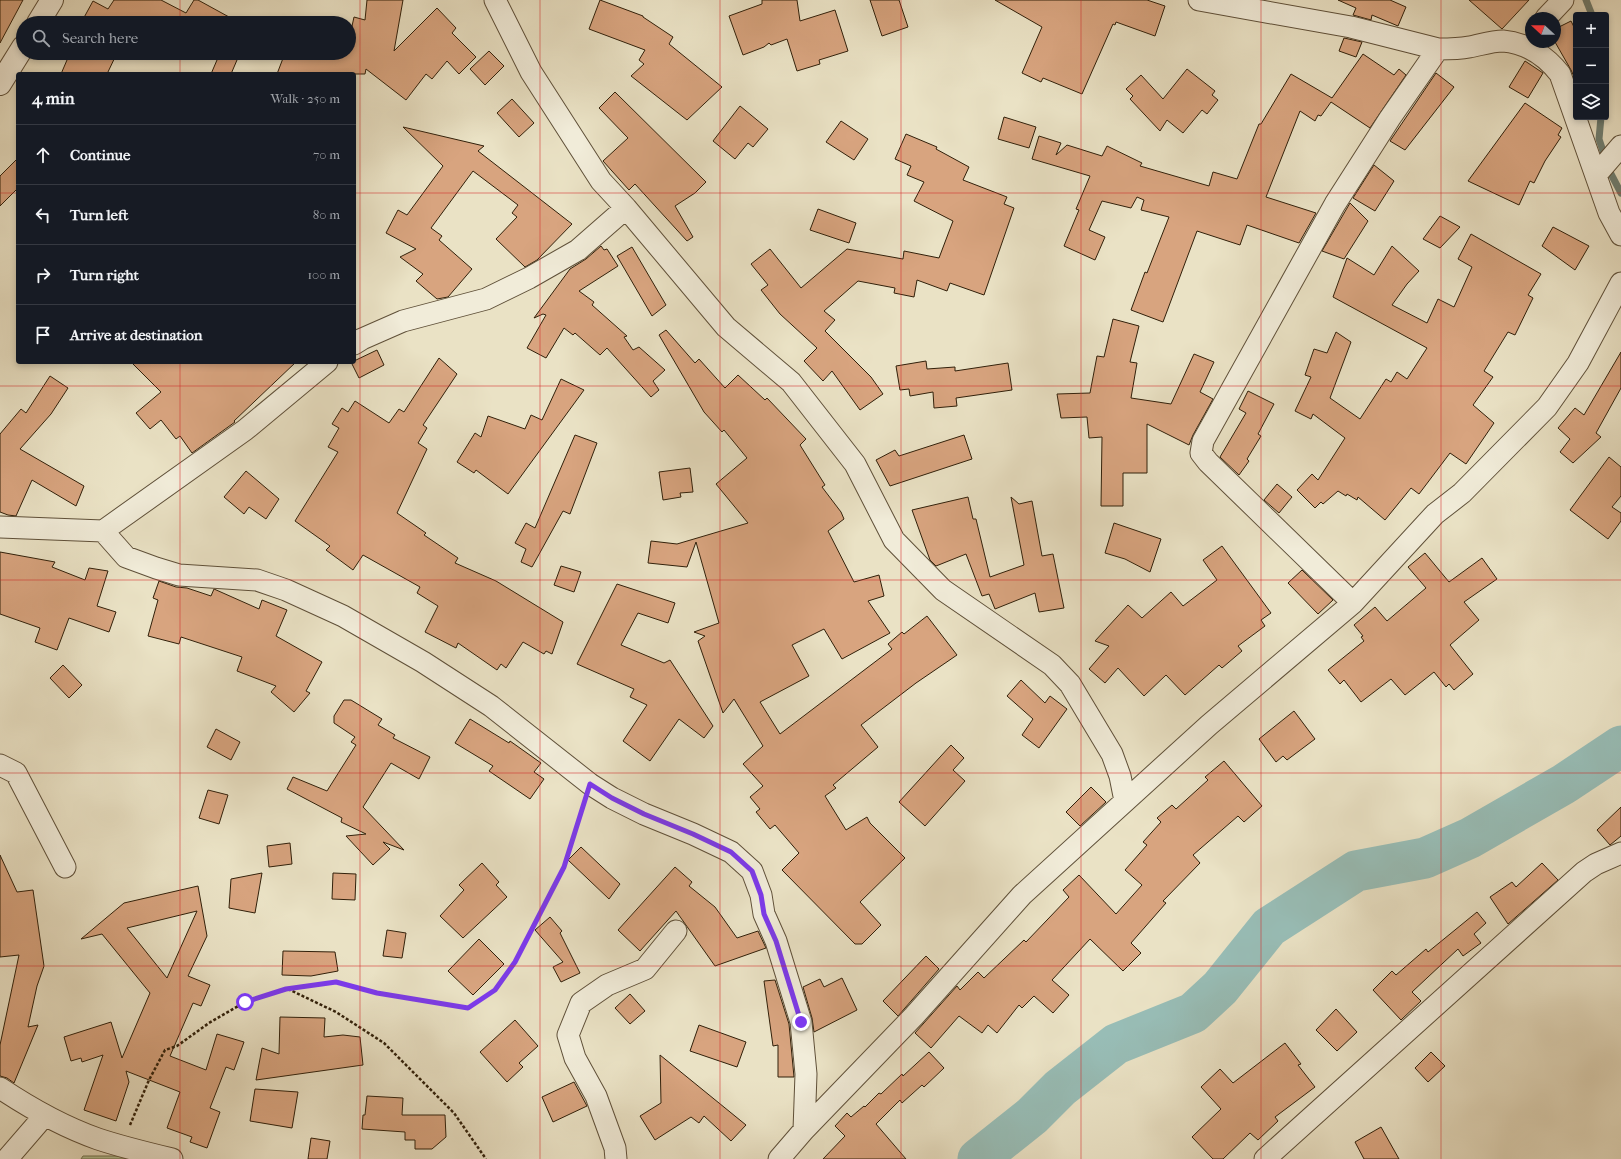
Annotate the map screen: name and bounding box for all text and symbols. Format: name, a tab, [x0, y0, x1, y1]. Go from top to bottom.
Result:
north arrow	[1525, 12, 1561, 48]
map controls	[1573, 12, 1609, 120]
button: +	[1573, 12, 1609, 48]
search box	[16, 16, 356, 60]
icon: search	[30, 27, 52, 49]
text: Search here	[62, 29, 138, 47]
button: −	[1573, 48, 1609, 84]
button: layers	[1573, 84, 1609, 120]
text: 4 min	[32, 88, 75, 108]
text: Walk · 250 m	[271, 91, 340, 106]
icon: ahead	[32, 144, 54, 166]
text: Continue	[70, 146, 130, 164]
text: 70 m	[313, 147, 340, 162]
icon: left	[32, 204, 54, 226]
text: Turn left	[70, 206, 128, 224]
text: 80 m	[313, 207, 340, 222]
icon: right	[32, 264, 54, 286]
text: Turn right	[70, 266, 139, 284]
text: 100 m	[307, 267, 340, 282]
icon: arrive	[32, 324, 54, 346]
text: Arrive at destination	[70, 326, 202, 344]
route start	[236, 993, 254, 1011]
route end	[792, 1013, 810, 1031]

